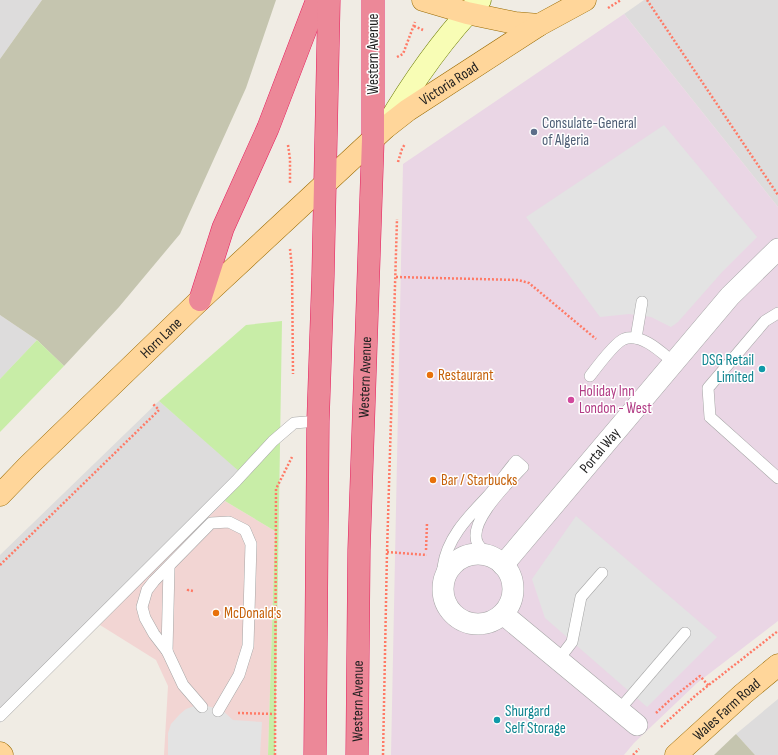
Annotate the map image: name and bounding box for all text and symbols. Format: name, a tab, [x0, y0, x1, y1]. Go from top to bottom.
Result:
street label: Western Avenue	[364, 13, 383, 95]
street label: Victoria Road	[416, 58, 482, 110]
place label: Consulate-General of Algeria	[542, 114, 637, 150]
marker: Consulate-General of Algeria	[529, 127, 539, 137]
street label: Horn Lane	[136, 314, 186, 363]
street label: Western Avenue	[355, 336, 376, 418]
place label: DSG Retail Limited	[702, 351, 754, 387]
marker: DSG Retail Limited	[757, 364, 767, 374]
place label: Restaurant	[438, 366, 494, 385]
marker: Restaurant	[425, 370, 435, 380]
place label: Holiday Inn London - West	[579, 382, 652, 418]
marker: Holiday Inn London - West	[566, 395, 576, 405]
street label: Portal Way	[576, 424, 625, 477]
place label: Bar / Starbucks	[441, 471, 517, 490]
marker: Bar / Starbucks	[428, 475, 438, 485]
place label: McDonald's	[224, 604, 282, 623]
marker: McDonald's	[211, 608, 221, 618]
street label: Western Avenue	[348, 660, 368, 742]
street label: Wales Farm Road	[689, 675, 764, 745]
place label: Shurgard Self Storage	[505, 702, 566, 738]
marker: Shurgard Self Storage	[492, 715, 502, 725]

